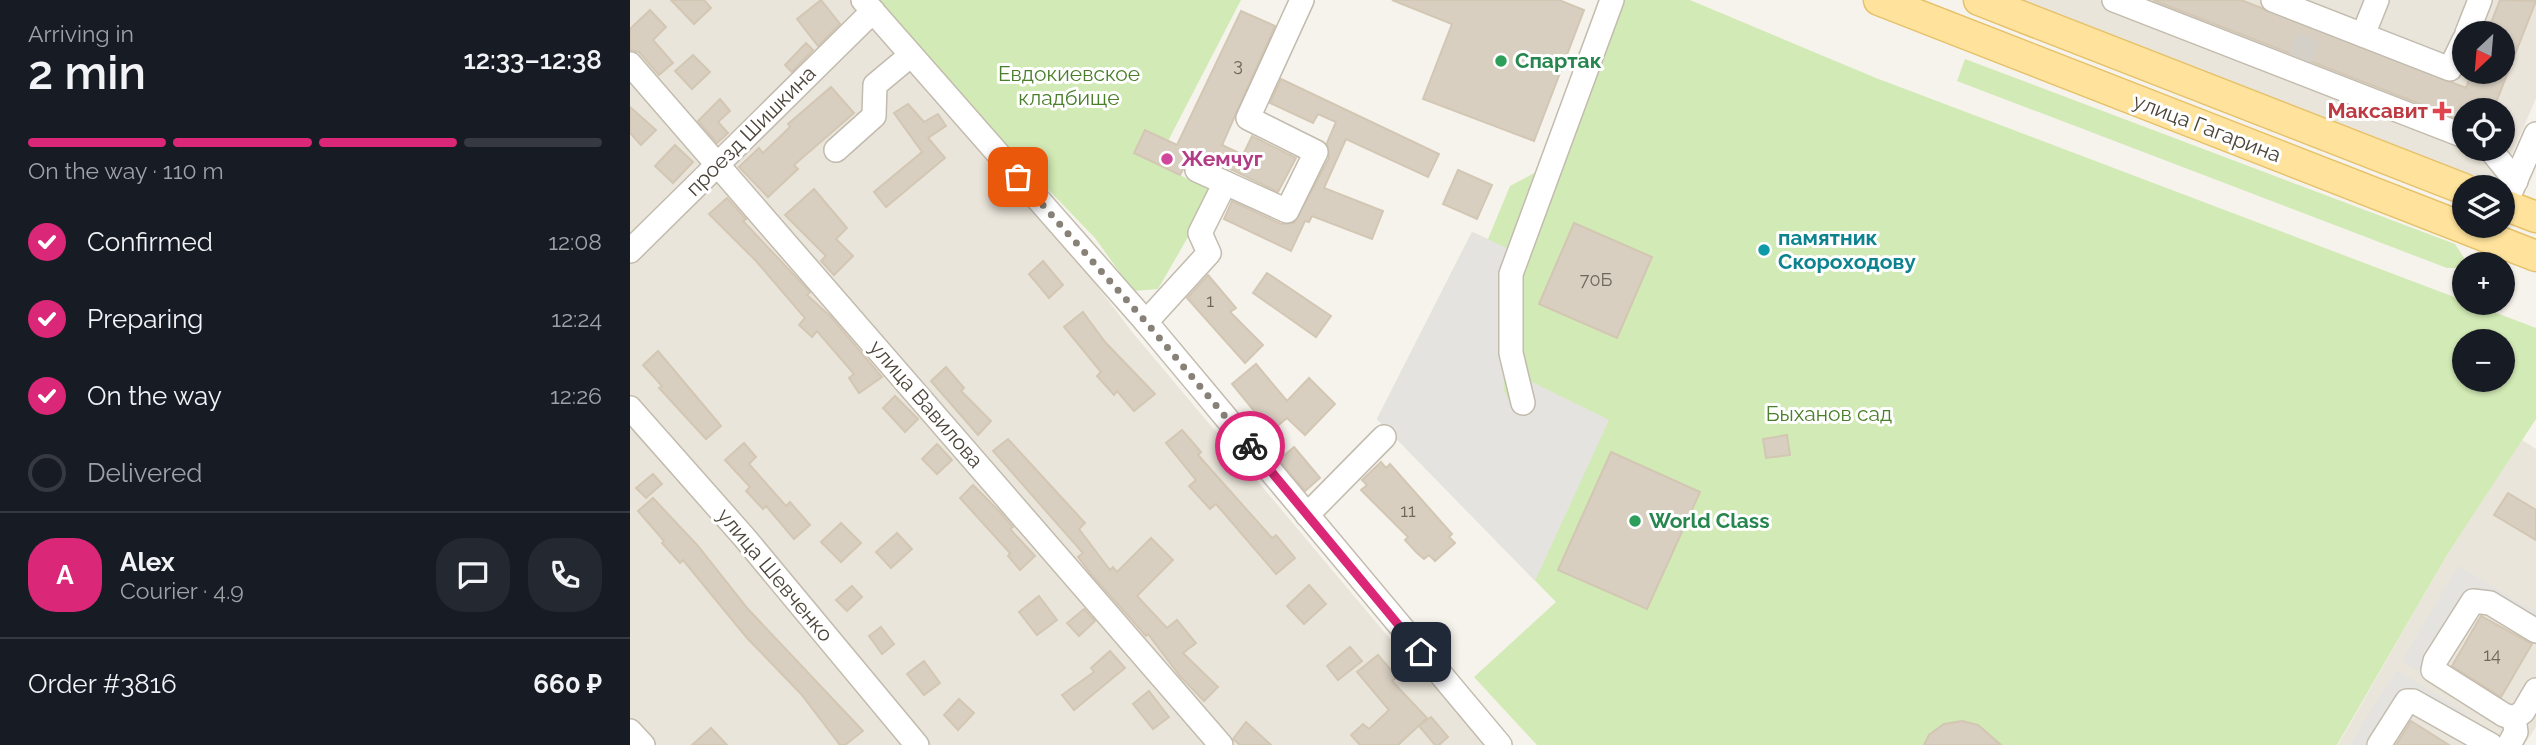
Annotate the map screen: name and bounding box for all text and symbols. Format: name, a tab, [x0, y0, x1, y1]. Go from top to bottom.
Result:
text: Arriving in	[28, 20, 134, 47]
north arrow	[2452, 21, 2515, 84]
map controls	[2452, 21, 2515, 392]
text: 12:33–12:38	[464, 45, 602, 75]
text: 2 min	[28, 46, 146, 100]
place label: Спартак	[1515, 48, 1602, 73]
marker: Спартак	[1493, 53, 1509, 69]
house number: 3	[1233, 54, 1243, 75]
street label: проезд Шишкина	[681, 61, 821, 201]
park label: Евдокиевское кладбище	[998, 61, 1140, 110]
street label: улица Гагарина	[2130, 88, 2285, 167]
place label: Максавит	[2327, 98, 2429, 123]
button: locate	[2452, 98, 2515, 161]
marker: Максавит	[2434, 103, 2450, 119]
place label: Жемчуг	[1181, 146, 1263, 171]
pin	[988, 147, 1048, 207]
marker: Жемчуг	[1159, 151, 1175, 167]
text: On the way · 110 m	[28, 157, 224, 184]
icon: bag	[999, 158, 1037, 196]
button: layers	[2452, 175, 2515, 238]
icon: check	[28, 223, 66, 261]
place label: памятник Скороходову	[1778, 225, 1916, 274]
text: Confirmed	[87, 227, 213, 257]
text: 12:08	[548, 228, 602, 255]
marker: памятник Скороходову	[1756, 242, 1772, 258]
button: +	[2452, 252, 2515, 315]
house number: 70Б	[1580, 269, 1612, 290]
house number: 1	[1206, 290, 1214, 311]
icon: check	[28, 300, 66, 338]
text: Preparing	[87, 304, 203, 334]
text: 12:24	[551, 305, 602, 332]
button: −	[2452, 329, 2515, 392]
street label: улица Вавилова	[864, 335, 989, 473]
icon: check	[28, 377, 66, 415]
text: On the way	[87, 381, 222, 411]
text: 12:26	[550, 382, 602, 409]
park label: Быханов сад	[1766, 401, 1892, 426]
courier	[1215, 411, 1285, 481]
icon: bike	[1231, 427, 1269, 465]
text: Delivered	[87, 458, 202, 488]
house number: 11	[1400, 500, 1416, 521]
street label: улица Шевченко	[712, 503, 838, 646]
place label: World Class	[1649, 508, 1770, 533]
marker: World Class	[1627, 513, 1643, 529]
button: chat	[436, 538, 510, 612]
button: phone	[528, 538, 602, 612]
text: Alex	[120, 547, 175, 577]
text: A	[56, 560, 74, 590]
text: Courier · 4.9	[120, 577, 244, 604]
pin	[1391, 622, 1451, 682]
icon: home	[1402, 633, 1440, 671]
house number: 14	[2483, 644, 2501, 665]
text: Order #3816	[28, 669, 177, 699]
text: 660 ₽	[533, 669, 602, 699]

